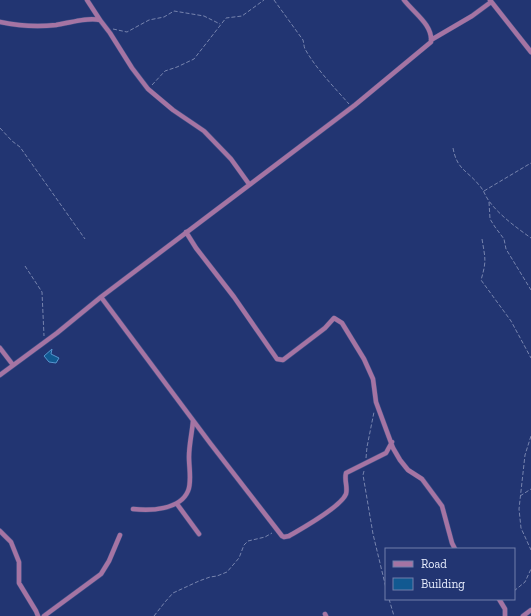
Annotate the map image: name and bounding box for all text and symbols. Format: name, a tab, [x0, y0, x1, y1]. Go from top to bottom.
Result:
legend	[385, 548, 515, 600]
text: Road	[421, 557, 447, 571]
text: Building	[421, 577, 465, 591]

